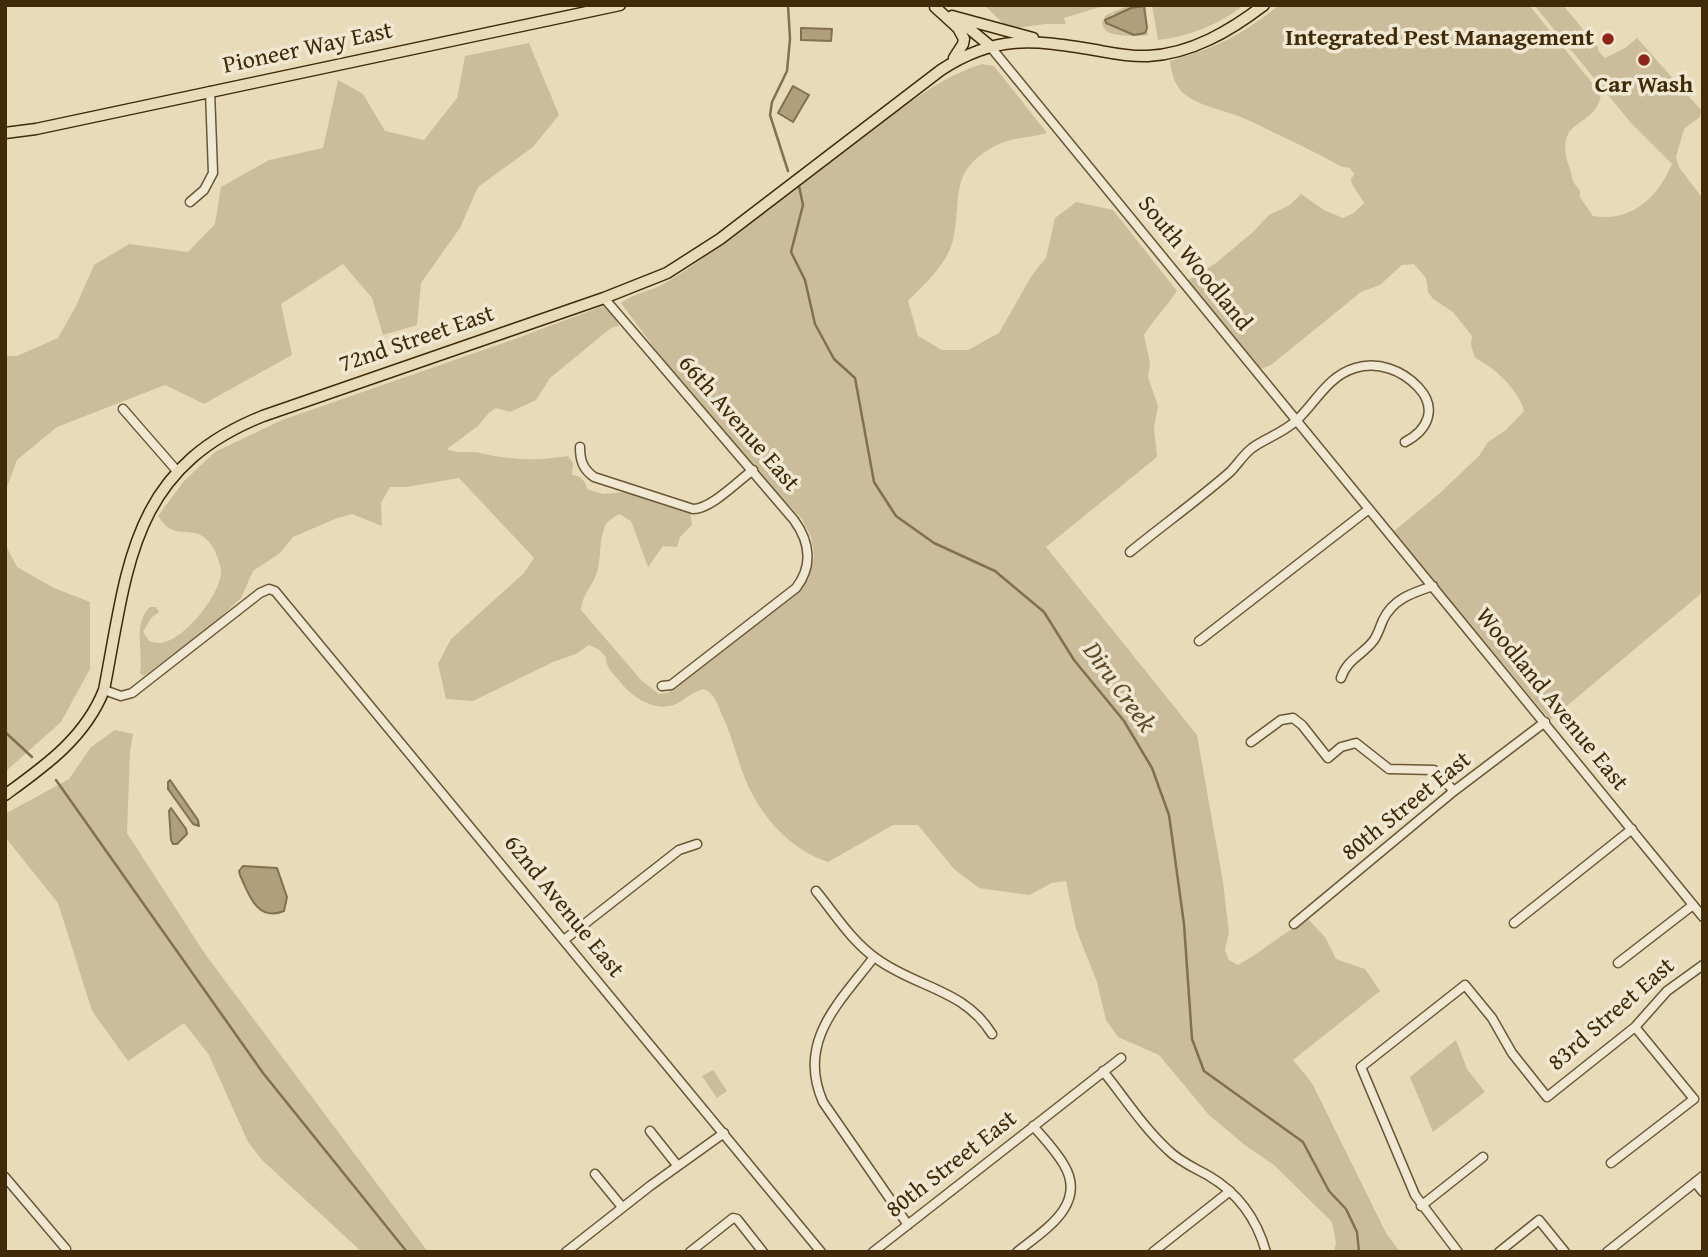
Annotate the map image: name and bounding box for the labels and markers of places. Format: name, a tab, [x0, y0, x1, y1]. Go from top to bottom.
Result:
place label: Integrated Pest Management	[1285, 25, 1594, 53]
marker: Integrated Pest Management	[1600, 31, 1616, 47]
marker: Car Wash	[1636, 52, 1652, 68]
place label: Car Wash	[1595, 72, 1693, 100]

